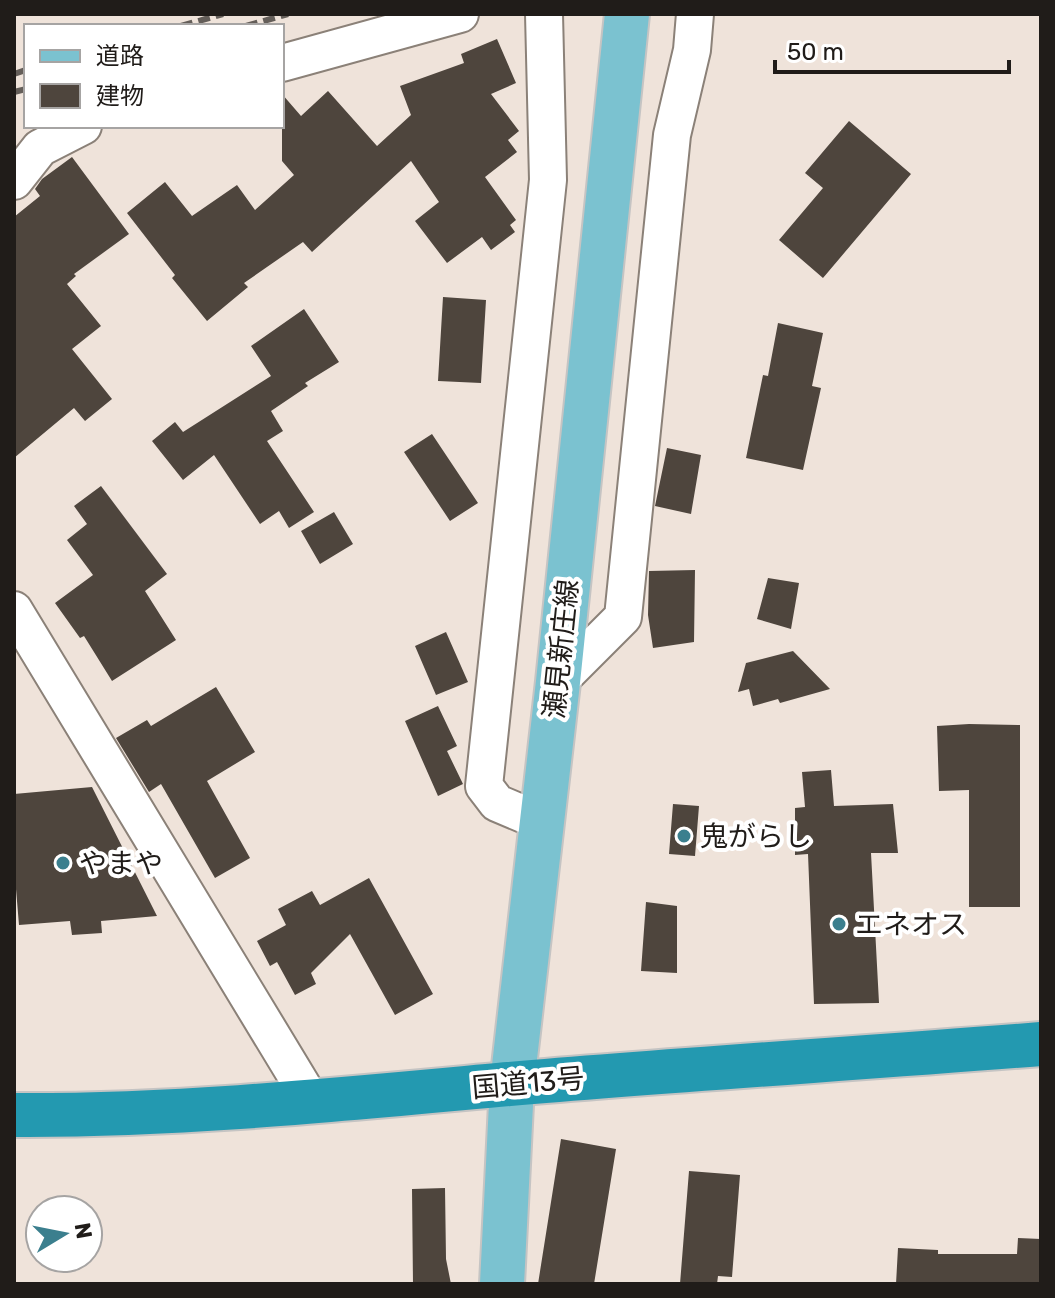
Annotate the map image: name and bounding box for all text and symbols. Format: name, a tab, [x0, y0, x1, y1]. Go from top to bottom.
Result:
legend	[24, 24, 284, 128]
scale bar	[775, 24, 1009, 74]
text: 50 m	[787, 38, 844, 66]
text: 道路	[96, 42, 144, 70]
text: 建物	[96, 82, 144, 110]
street label: 瀬見新庄線	[537, 578, 585, 720]
place label: 鬼がらし	[700, 820, 812, 853]
marker: 鬼がらし	[675, 827, 693, 845]
place label: やまや	[79, 847, 163, 880]
marker: やまや	[54, 854, 72, 872]
place label: エネオス	[855, 908, 967, 941]
marker: エネオス	[830, 915, 848, 933]
street label: 国道13号	[470, 1062, 586, 1104]
north arrow	[24, 1194, 104, 1274]
text: N	[69, 1220, 98, 1241]

